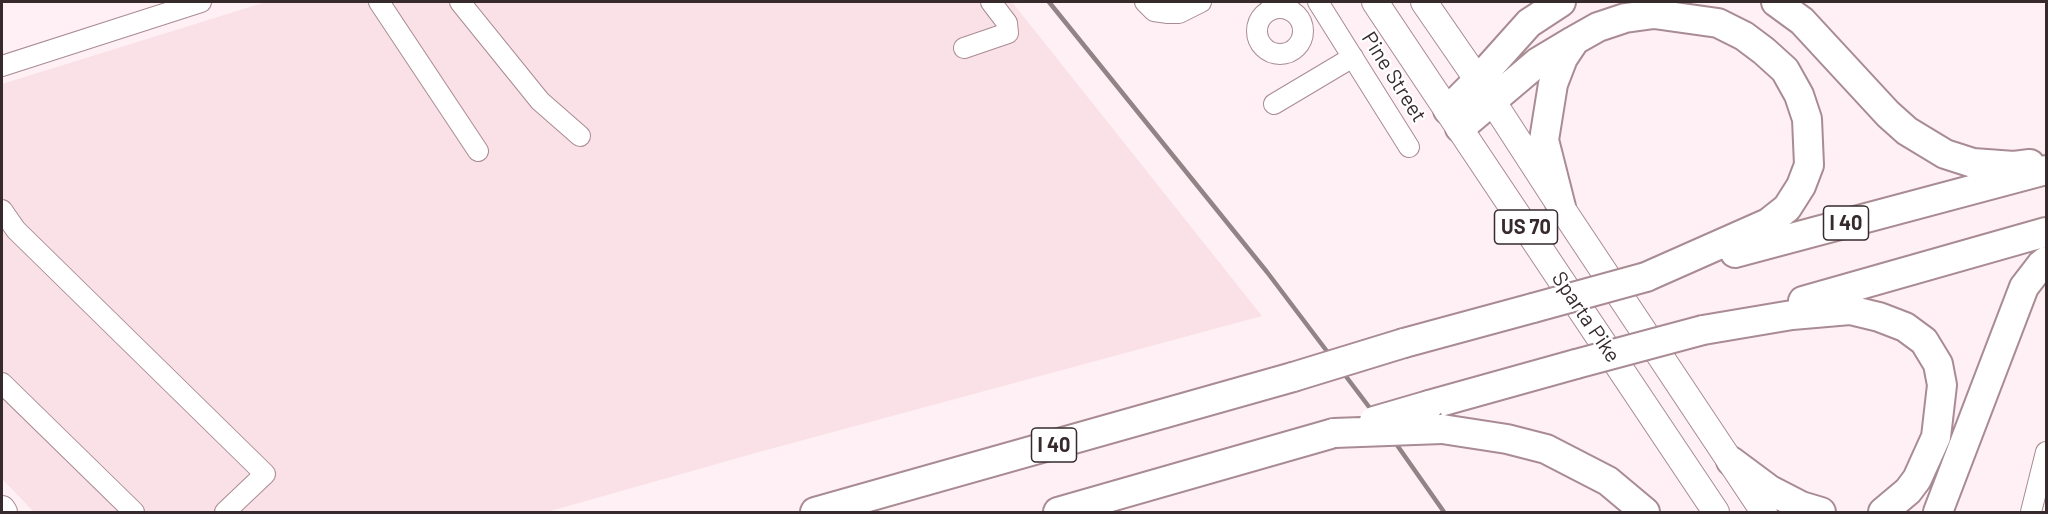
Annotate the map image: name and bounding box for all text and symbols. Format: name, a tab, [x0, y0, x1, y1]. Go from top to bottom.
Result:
street label: Pine Street	[1356, 27, 1432, 127]
road number: I 40	[1824, 206, 1868, 240]
road number: US 70	[1494, 210, 1558, 244]
street label: Sparta Pike	[1546, 267, 1626, 367]
road number: I 40	[1032, 428, 1076, 462]

